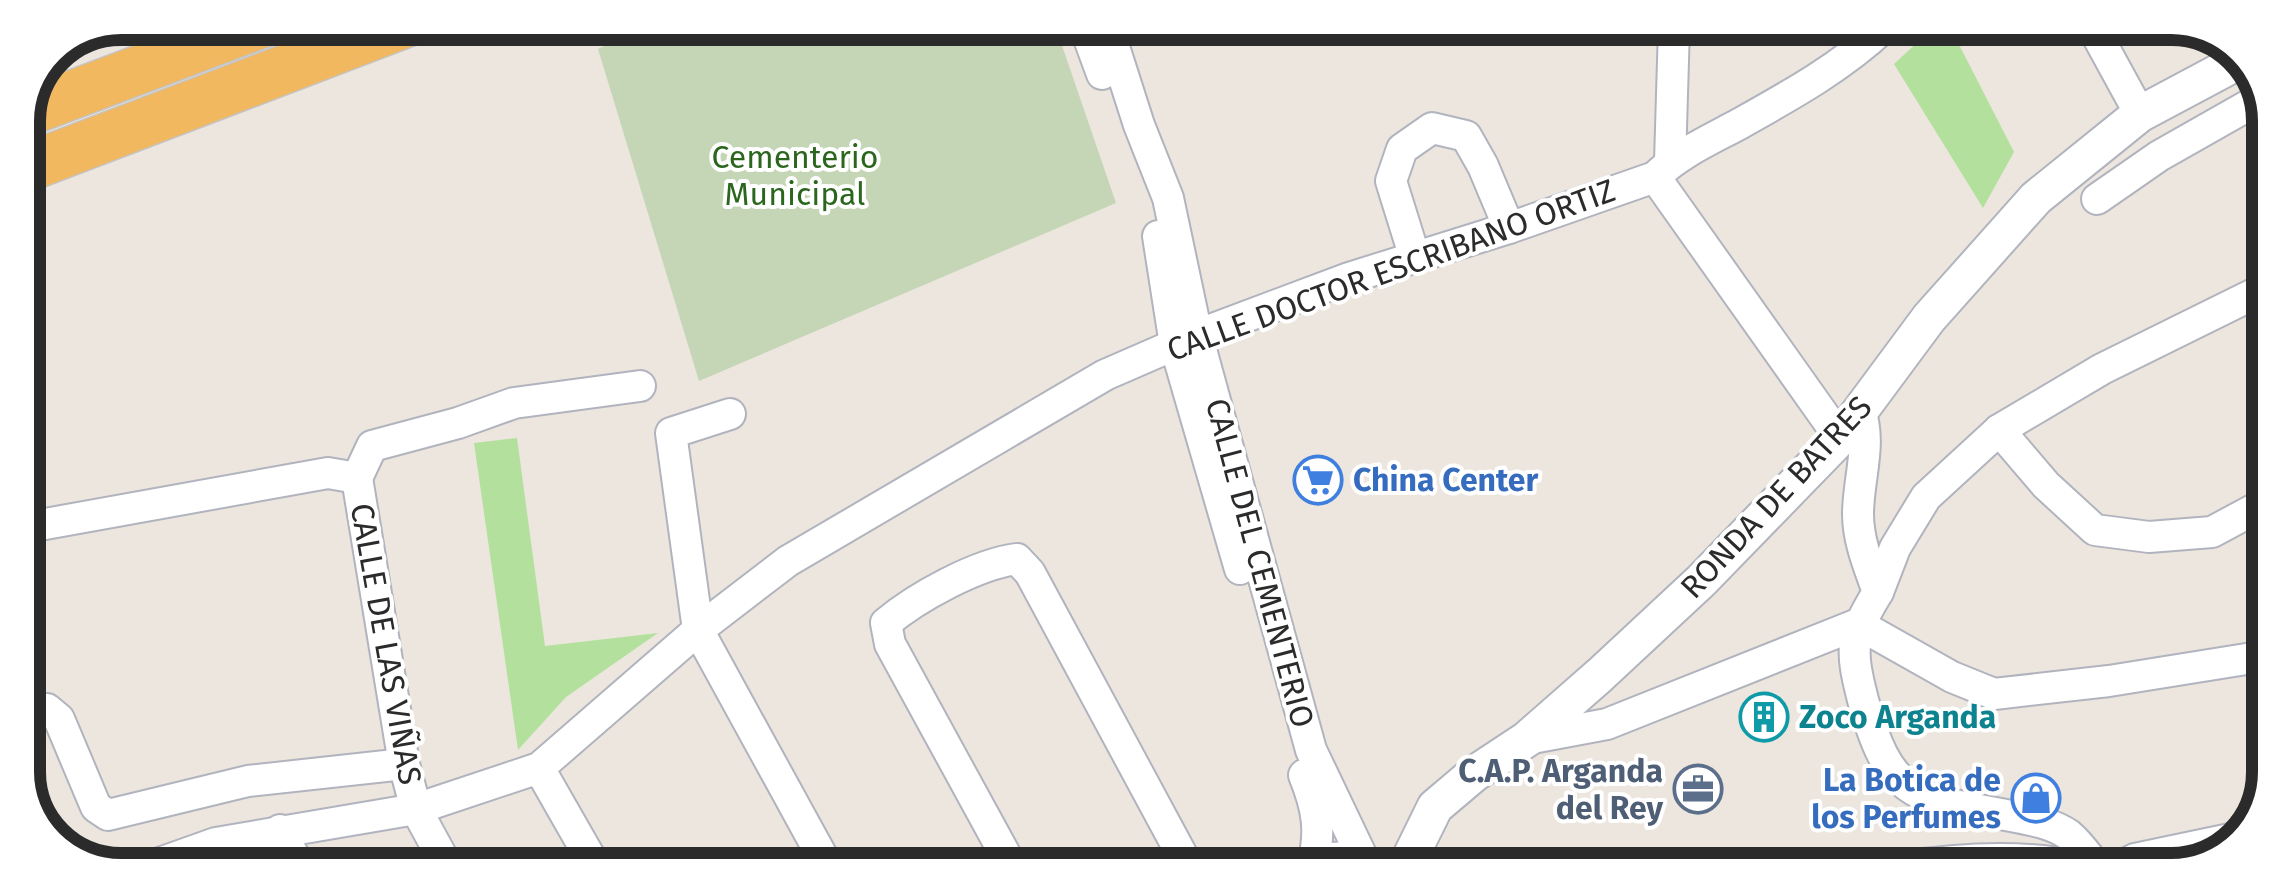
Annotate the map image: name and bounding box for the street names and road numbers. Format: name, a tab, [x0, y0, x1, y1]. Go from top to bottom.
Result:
street label: CALLE DOCTOR ESCRIBANO ORTIZ	[1162, 171, 1620, 369]
street label: RONDA DE BATRES	[1673, 388, 1879, 606]
street label: CALLE DEL CEMENTERIO	[1198, 394, 1322, 732]
street label: CALLE DE LAS VIÑAS	[343, 500, 429, 788]

